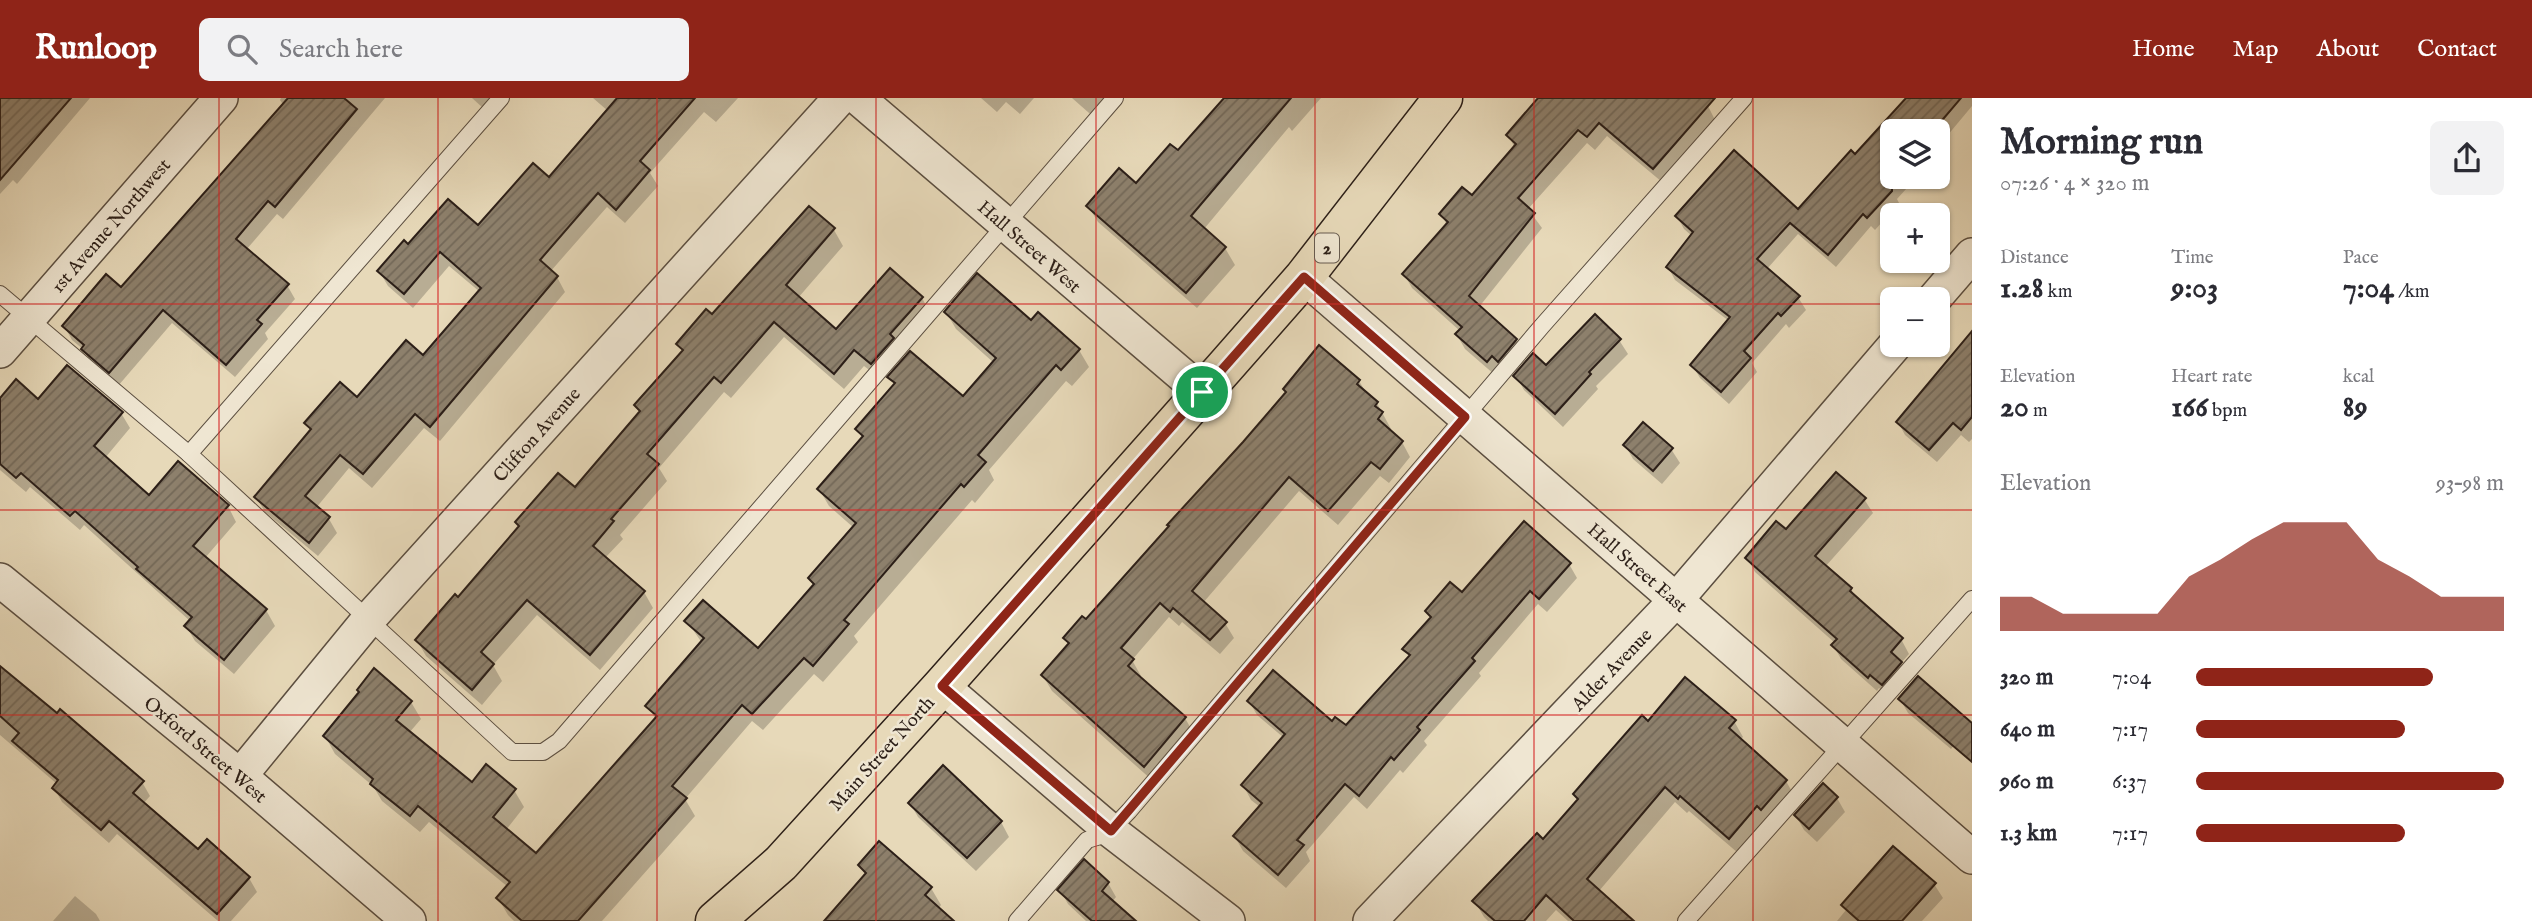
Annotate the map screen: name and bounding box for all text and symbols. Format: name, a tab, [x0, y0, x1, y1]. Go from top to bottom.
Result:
search box	[199, 18, 689, 81]
text: Runloop	[35, 28, 157, 70]
icon: search	[223, 30, 261, 68]
text: Search here	[279, 33, 403, 66]
text: Home	[2132, 34, 2195, 65]
text: Map	[2233, 34, 2279, 65]
text: About	[2317, 34, 2379, 65]
text: Contact	[2417, 34, 2497, 65]
map controls	[1880, 119, 1950, 357]
button: layers	[1880, 119, 1950, 189]
text: Morning run	[2000, 119, 2203, 167]
button: share	[2430, 121, 2504, 195]
street label: 1st Avenue Northwest	[47, 154, 177, 298]
text: 07:26 · 4 × 320 m	[2000, 169, 2149, 198]
street label: Hall Street West	[972, 196, 1086, 299]
button: +	[1880, 203, 1950, 273]
road number: 2	[1315, 233, 1339, 262]
text: Distance	[2000, 246, 2069, 270]
text: Time	[2171, 246, 2214, 270]
text: Pace	[2343, 246, 2379, 270]
text: 1.28	[2000, 270, 2043, 308]
text: 9:03	[2171, 270, 2218, 308]
text: 7:04	[2343, 270, 2394, 308]
text: km	[2043, 280, 2072, 304]
text: /km	[2394, 280, 2430, 304]
button: −	[1880, 287, 1950, 357]
pin	[1172, 362, 1232, 422]
text: Elevation	[2000, 365, 2075, 389]
text: Heart rate	[2171, 365, 2252, 389]
text: kcal	[2343, 365, 2374, 389]
icon: arrive	[1183, 373, 1221, 411]
street label: Clifton Avenue	[489, 383, 587, 488]
text: 20	[2000, 389, 2029, 427]
text: 166	[2171, 389, 2208, 427]
text: 89	[2343, 389, 2368, 427]
text: m	[2029, 399, 2048, 423]
text: bpm	[2208, 399, 2247, 423]
text: Elevation	[2000, 469, 2091, 498]
text: 93–98 m	[2436, 469, 2504, 498]
street label: Hall Street East	[1582, 518, 1692, 619]
street label: Alder Avenue	[1566, 624, 1658, 718]
text: 320 m	[2000, 663, 2053, 692]
text: 7:04	[2112, 663, 2151, 692]
street label: Oxford Street West	[138, 692, 272, 809]
street label: Main Street North	[825, 692, 940, 817]
text: 640 m	[2000, 715, 2055, 744]
text: 7:17	[2112, 715, 2148, 744]
text: 960 m	[2000, 767, 2054, 796]
text: 6:37	[2112, 767, 2147, 796]
text: 1.3 km	[2000, 819, 2057, 848]
text: 7:17	[2112, 819, 2148, 848]

